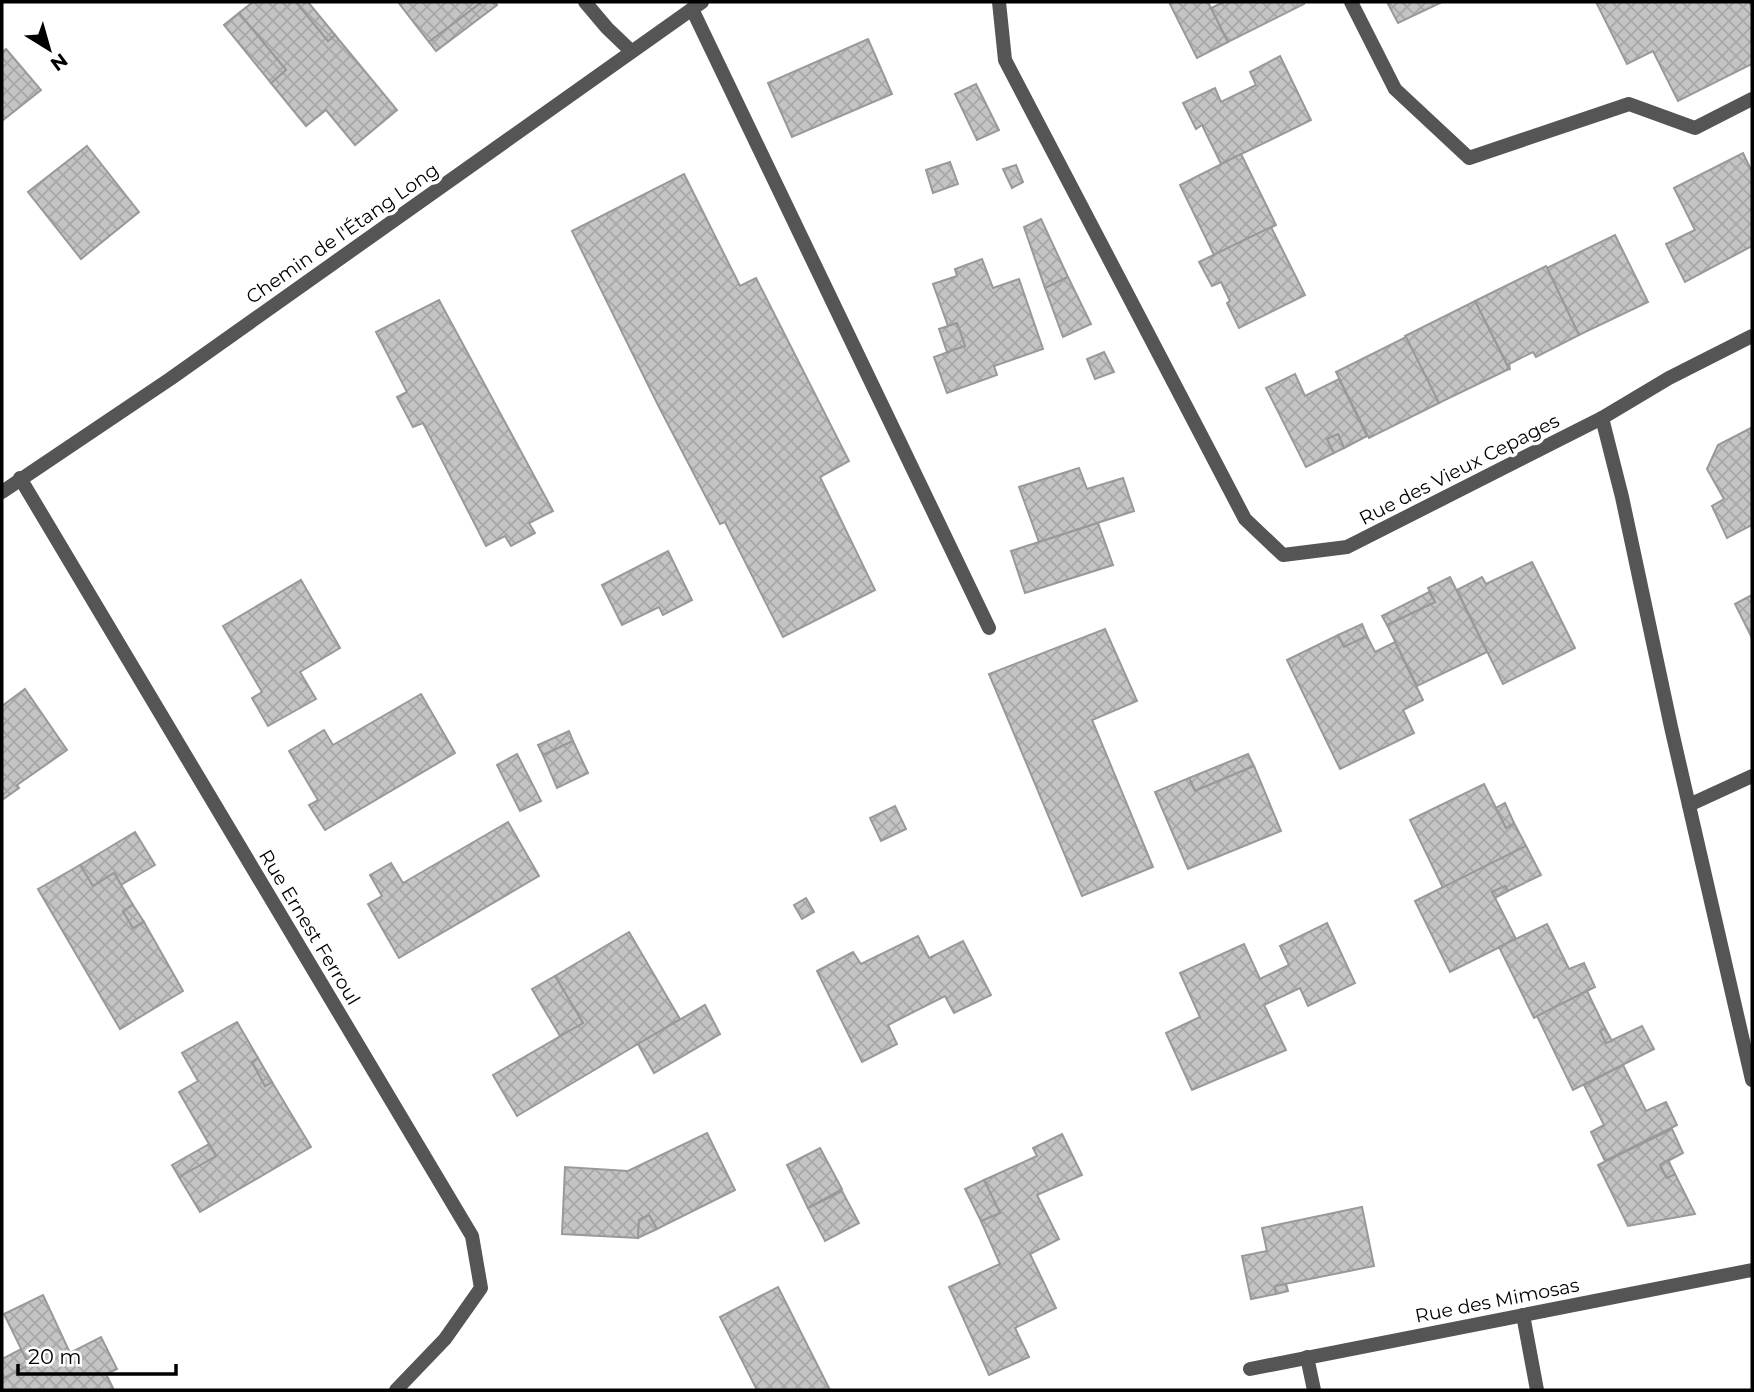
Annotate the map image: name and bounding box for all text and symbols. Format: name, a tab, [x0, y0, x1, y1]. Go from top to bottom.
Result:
north arrow	[14, 14, 84, 84]
text: N	[46, 48, 72, 76]
street label: Chemin de l'Étang Long	[242, 158, 443, 309]
street label: Rue des Vieux Cepages	[1355, 409, 1563, 530]
street label: Rue Ernest Ferroul	[254, 845, 365, 1009]
street label: Rue des Mimosas	[1413, 1273, 1581, 1328]
scale bar	[18, 1332, 175, 1376]
text: 20 m	[28, 1344, 82, 1369]

